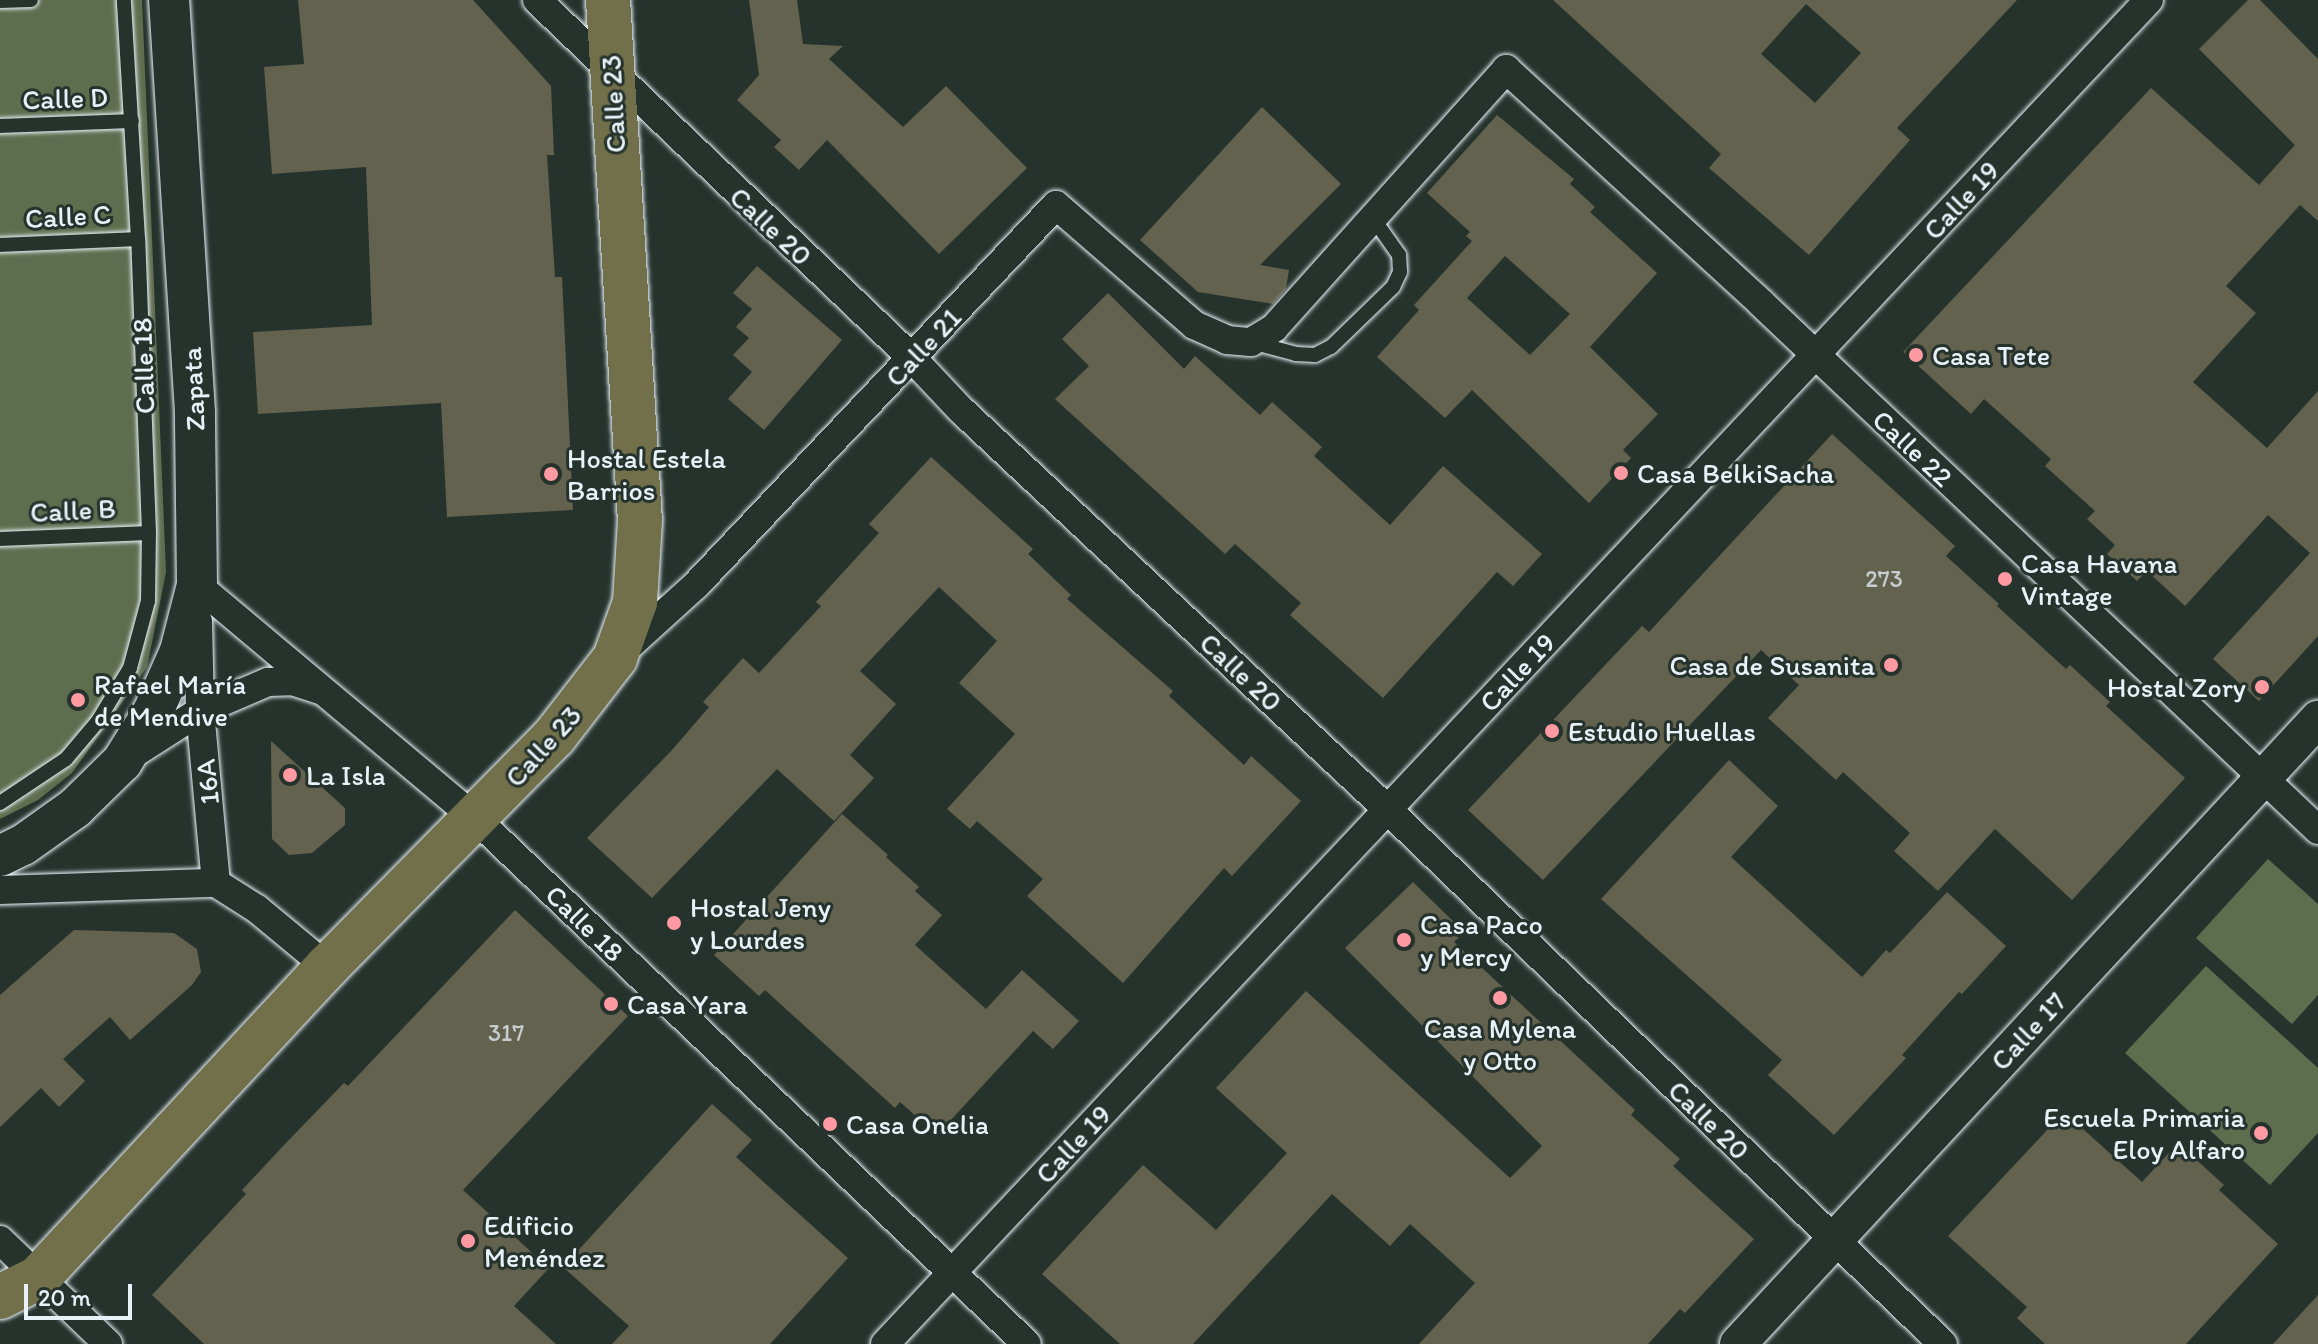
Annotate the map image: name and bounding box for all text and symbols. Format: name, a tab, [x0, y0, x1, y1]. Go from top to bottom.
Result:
street label: Calle 23	[594, 54, 632, 154]
street label: Calle D	[21, 80, 109, 116]
street label: Calle 19	[1916, 154, 2006, 246]
street label: Calle 20	[723, 180, 819, 272]
street label: Calle C	[24, 197, 112, 235]
street label: Calle 21	[878, 301, 968, 393]
street label: Calle 18	[125, 317, 161, 415]
place label: Casa Tete	[1932, 338, 2047, 372]
street label: Zapata	[174, 346, 212, 432]
marker: Casa Tete	[1907, 346, 1925, 364]
street label: Calle 22	[1866, 402, 1960, 494]
place label: Hostal Estela Barrios	[567, 441, 725, 507]
place label: Casa BelkiSacha	[1637, 456, 1836, 490]
marker: Casa BelkiSacha	[1612, 464, 1630, 482]
marker: Hostal Estela Barrios	[542, 465, 560, 483]
street label: Calle B	[29, 491, 117, 529]
place label: Casa Havana Vintage	[2021, 546, 2176, 612]
house number: 273	[1865, 565, 1903, 593]
marker: Casa Havana Vintage	[1996, 570, 2014, 588]
street label: Calle 20	[1193, 626, 1289, 718]
street label: Calle 19	[1472, 626, 1562, 718]
place label: Casa de Susanita	[1670, 648, 1875, 682]
marker: Casa de Susanita	[1882, 656, 1900, 674]
place label: Rafael María de Mendive	[94, 667, 246, 733]
place label: Hostal Zory	[2107, 670, 2246, 704]
marker: Hostal Zory	[2253, 678, 2271, 696]
marker: Rafael María de Mendive	[69, 691, 87, 709]
street label: Calle 23	[498, 698, 588, 794]
place label: Estudio Huellas	[1568, 714, 1756, 748]
marker: Estudio Huellas	[1543, 722, 1561, 740]
street label: 16A	[188, 758, 226, 806]
place label: La Isla	[306, 758, 386, 792]
marker: La Isla	[281, 766, 299, 784]
street label: Calle 18	[539, 877, 631, 969]
place label: Hostal Jeny y Lourdes	[690, 890, 831, 956]
place label: Casa Paco y Mercy	[1420, 907, 1542, 973]
marker: Hostal Jeny y Lourdes	[665, 914, 683, 932]
marker: Casa Paco y Mercy	[1395, 931, 1413, 949]
street label: Calle 17	[1983, 985, 2073, 1077]
place label: Casa Yara	[627, 987, 746, 1021]
marker: Casa Mylena y Otto	[1491, 989, 1509, 1007]
marker: Casa Yara	[602, 995, 620, 1013]
place label: Casa Mylena y Otto	[1424, 1011, 1576, 1077]
house number: 317	[488, 1019, 524, 1047]
street label: Calle 20	[1661, 1073, 1757, 1167]
street label: Calle 19	[1028, 1098, 1118, 1190]
place label: Escuela Primaria Eloy Alfaro	[2043, 1100, 2245, 1166]
place label: Casa Onelia	[846, 1107, 990, 1141]
marker: Casa Onelia	[821, 1115, 839, 1133]
marker: Escuela Primaria Eloy Alfaro	[2252, 1124, 2270, 1142]
place label: Edificio Menéndez	[484, 1208, 605, 1274]
marker: Edificio Menéndez	[459, 1232, 477, 1250]
scale bar	[28, 1268, 136, 1318]
text: 20 m	[38, 1283, 91, 1312]

